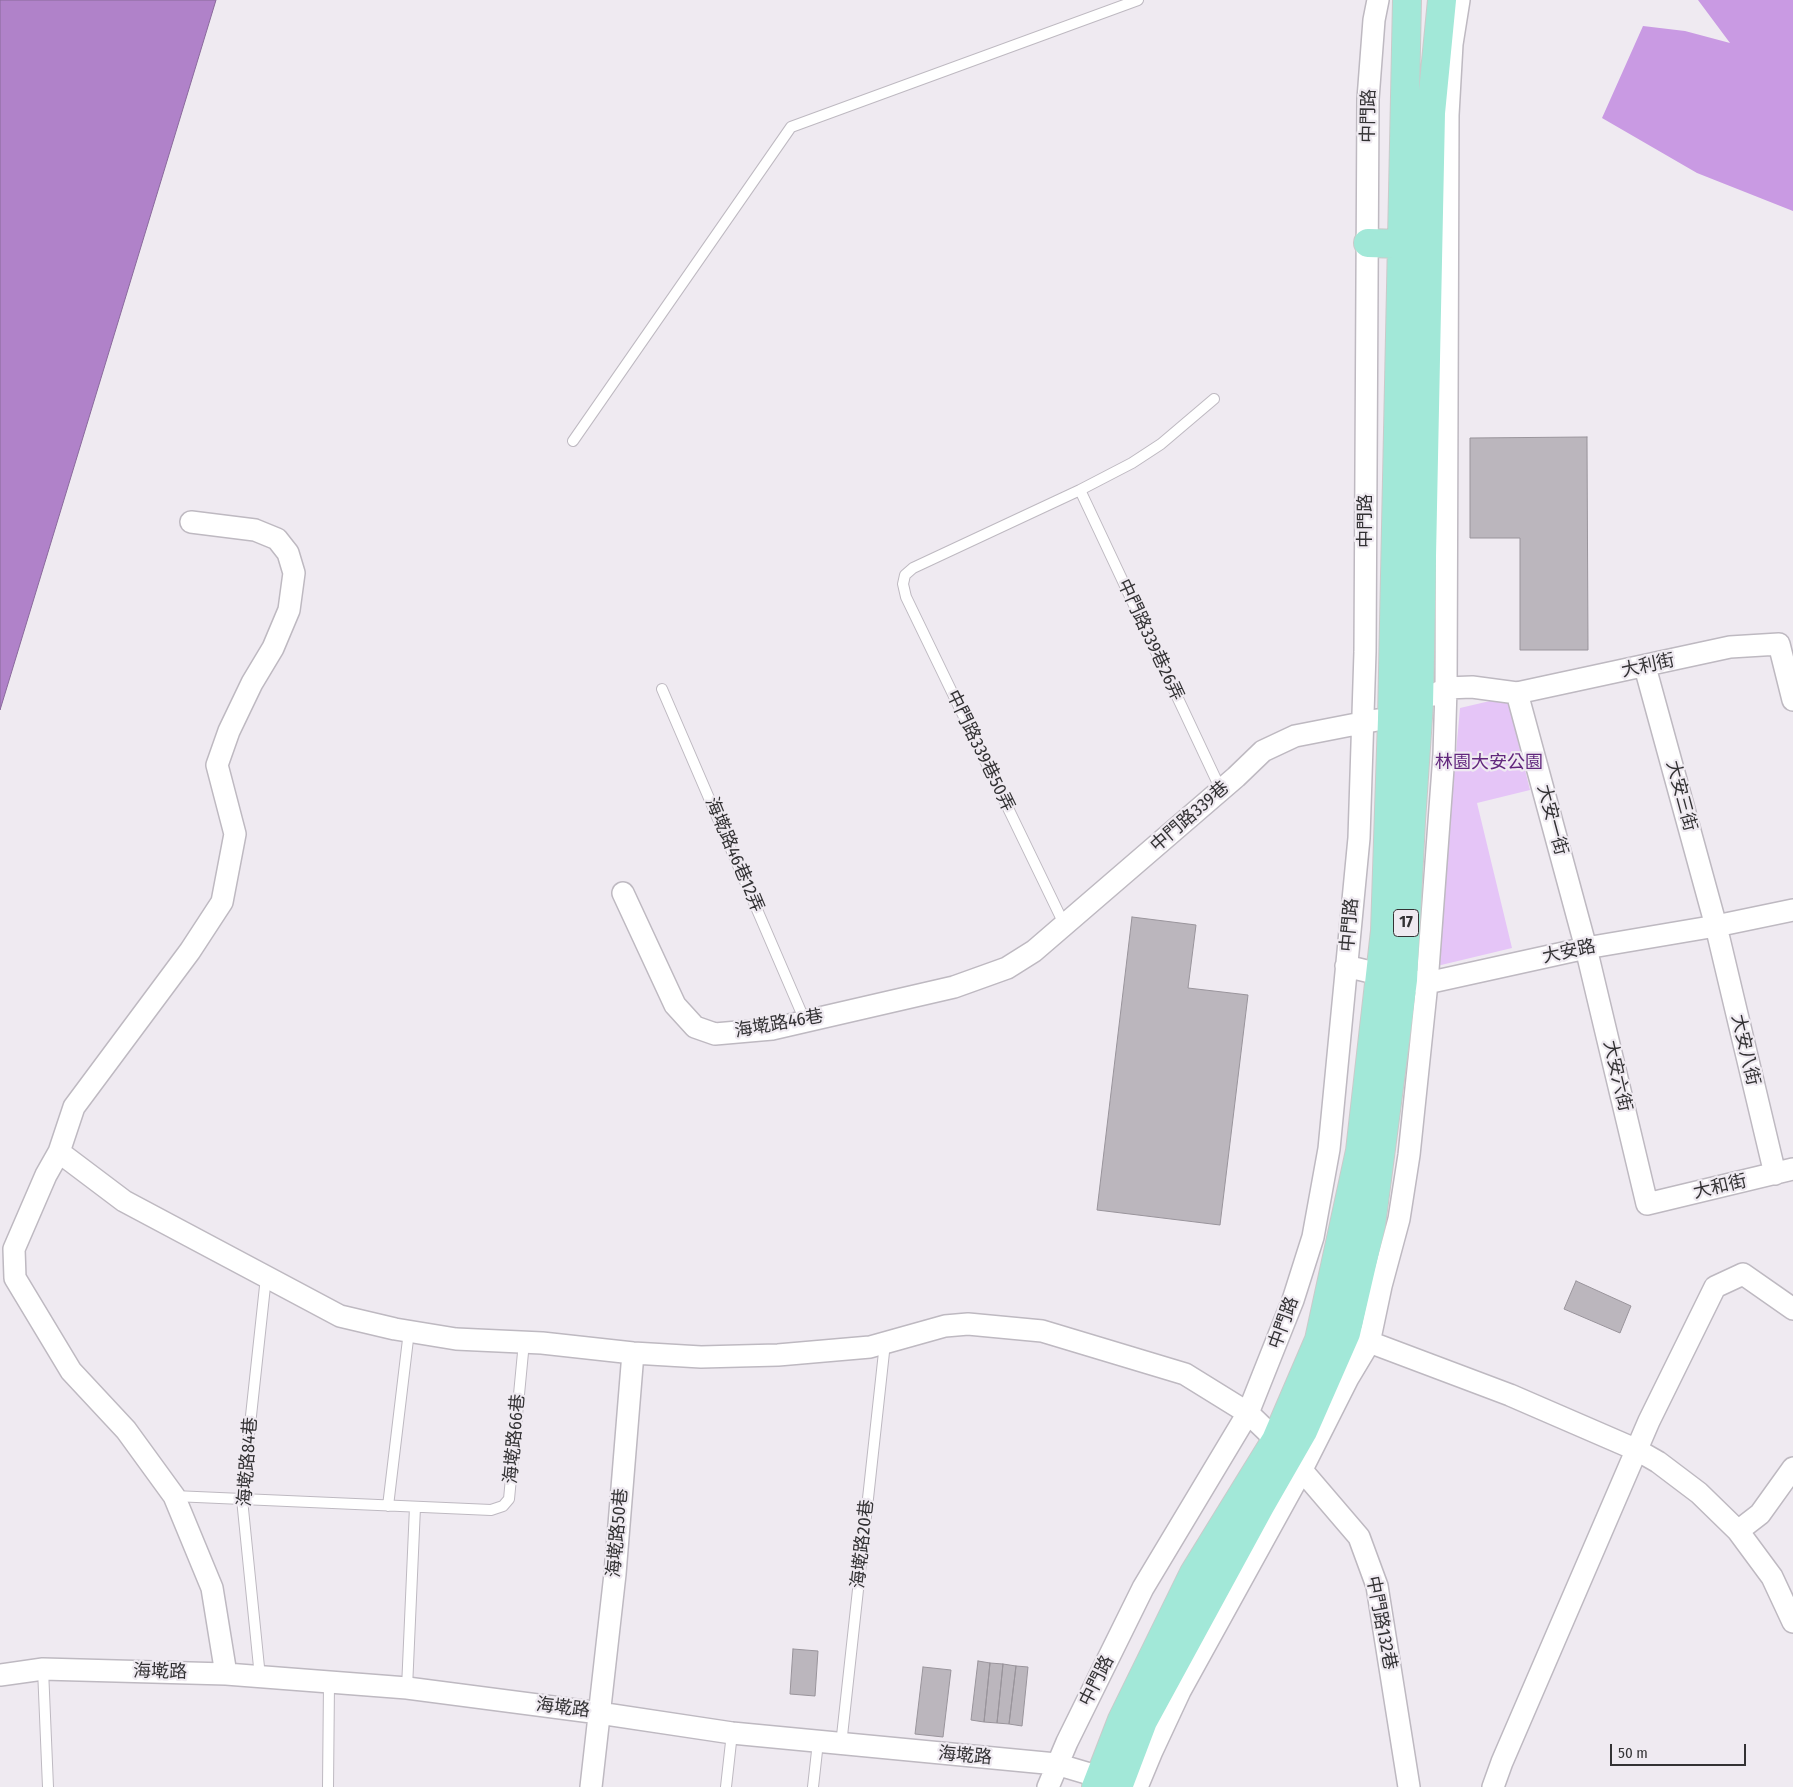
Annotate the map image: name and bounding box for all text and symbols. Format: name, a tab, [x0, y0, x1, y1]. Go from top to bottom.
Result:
street label: 中門路	[1358, 89, 1380, 143]
street label: 中門路	[1355, 494, 1377, 548]
street label: 中門路339巷26弄	[1112, 576, 1188, 704]
street label: 大利街	[1619, 650, 1677, 682]
street label: 中門路339巷50弄	[941, 687, 1019, 815]
park label: 林園大安公園	[1435, 752, 1543, 774]
street label: 大安三街	[1661, 758, 1701, 834]
street label: 中門路339巷	[1146, 777, 1234, 857]
street label: 大安一街	[1532, 782, 1572, 858]
street label: 海墘路46巷12弄	[700, 794, 768, 916]
street label: 中門路	[1337, 897, 1363, 953]
road number: 17	[1394, 910, 1418, 936]
street label: 大安路	[1540, 936, 1598, 968]
street label: 海墘路46巷	[733, 1006, 825, 1042]
street label: 大安八街	[1726, 1012, 1764, 1088]
street label: 大安六街	[1598, 1038, 1636, 1114]
street label: 大和街	[1691, 1170, 1749, 1204]
street label: 中門路	[1265, 1294, 1303, 1352]
street label: 海墘路66巷	[500, 1393, 530, 1485]
street label: 海墘路84巷	[234, 1416, 262, 1508]
street label: 海墘路50巷	[603, 1487, 633, 1579]
street label: 海墘路20巷	[848, 1498, 878, 1590]
street label: 中門路132巷	[1361, 1574, 1401, 1672]
street label: 中門路	[1075, 1652, 1119, 1710]
street label: 海墘路	[133, 1661, 187, 1683]
street label: 海墘路	[535, 1694, 591, 1722]
scale bar	[1613, 1734, 1749, 1766]
street label: 海墘路	[937, 1743, 993, 1769]
text: 50 m	[1618, 1744, 1648, 1762]

